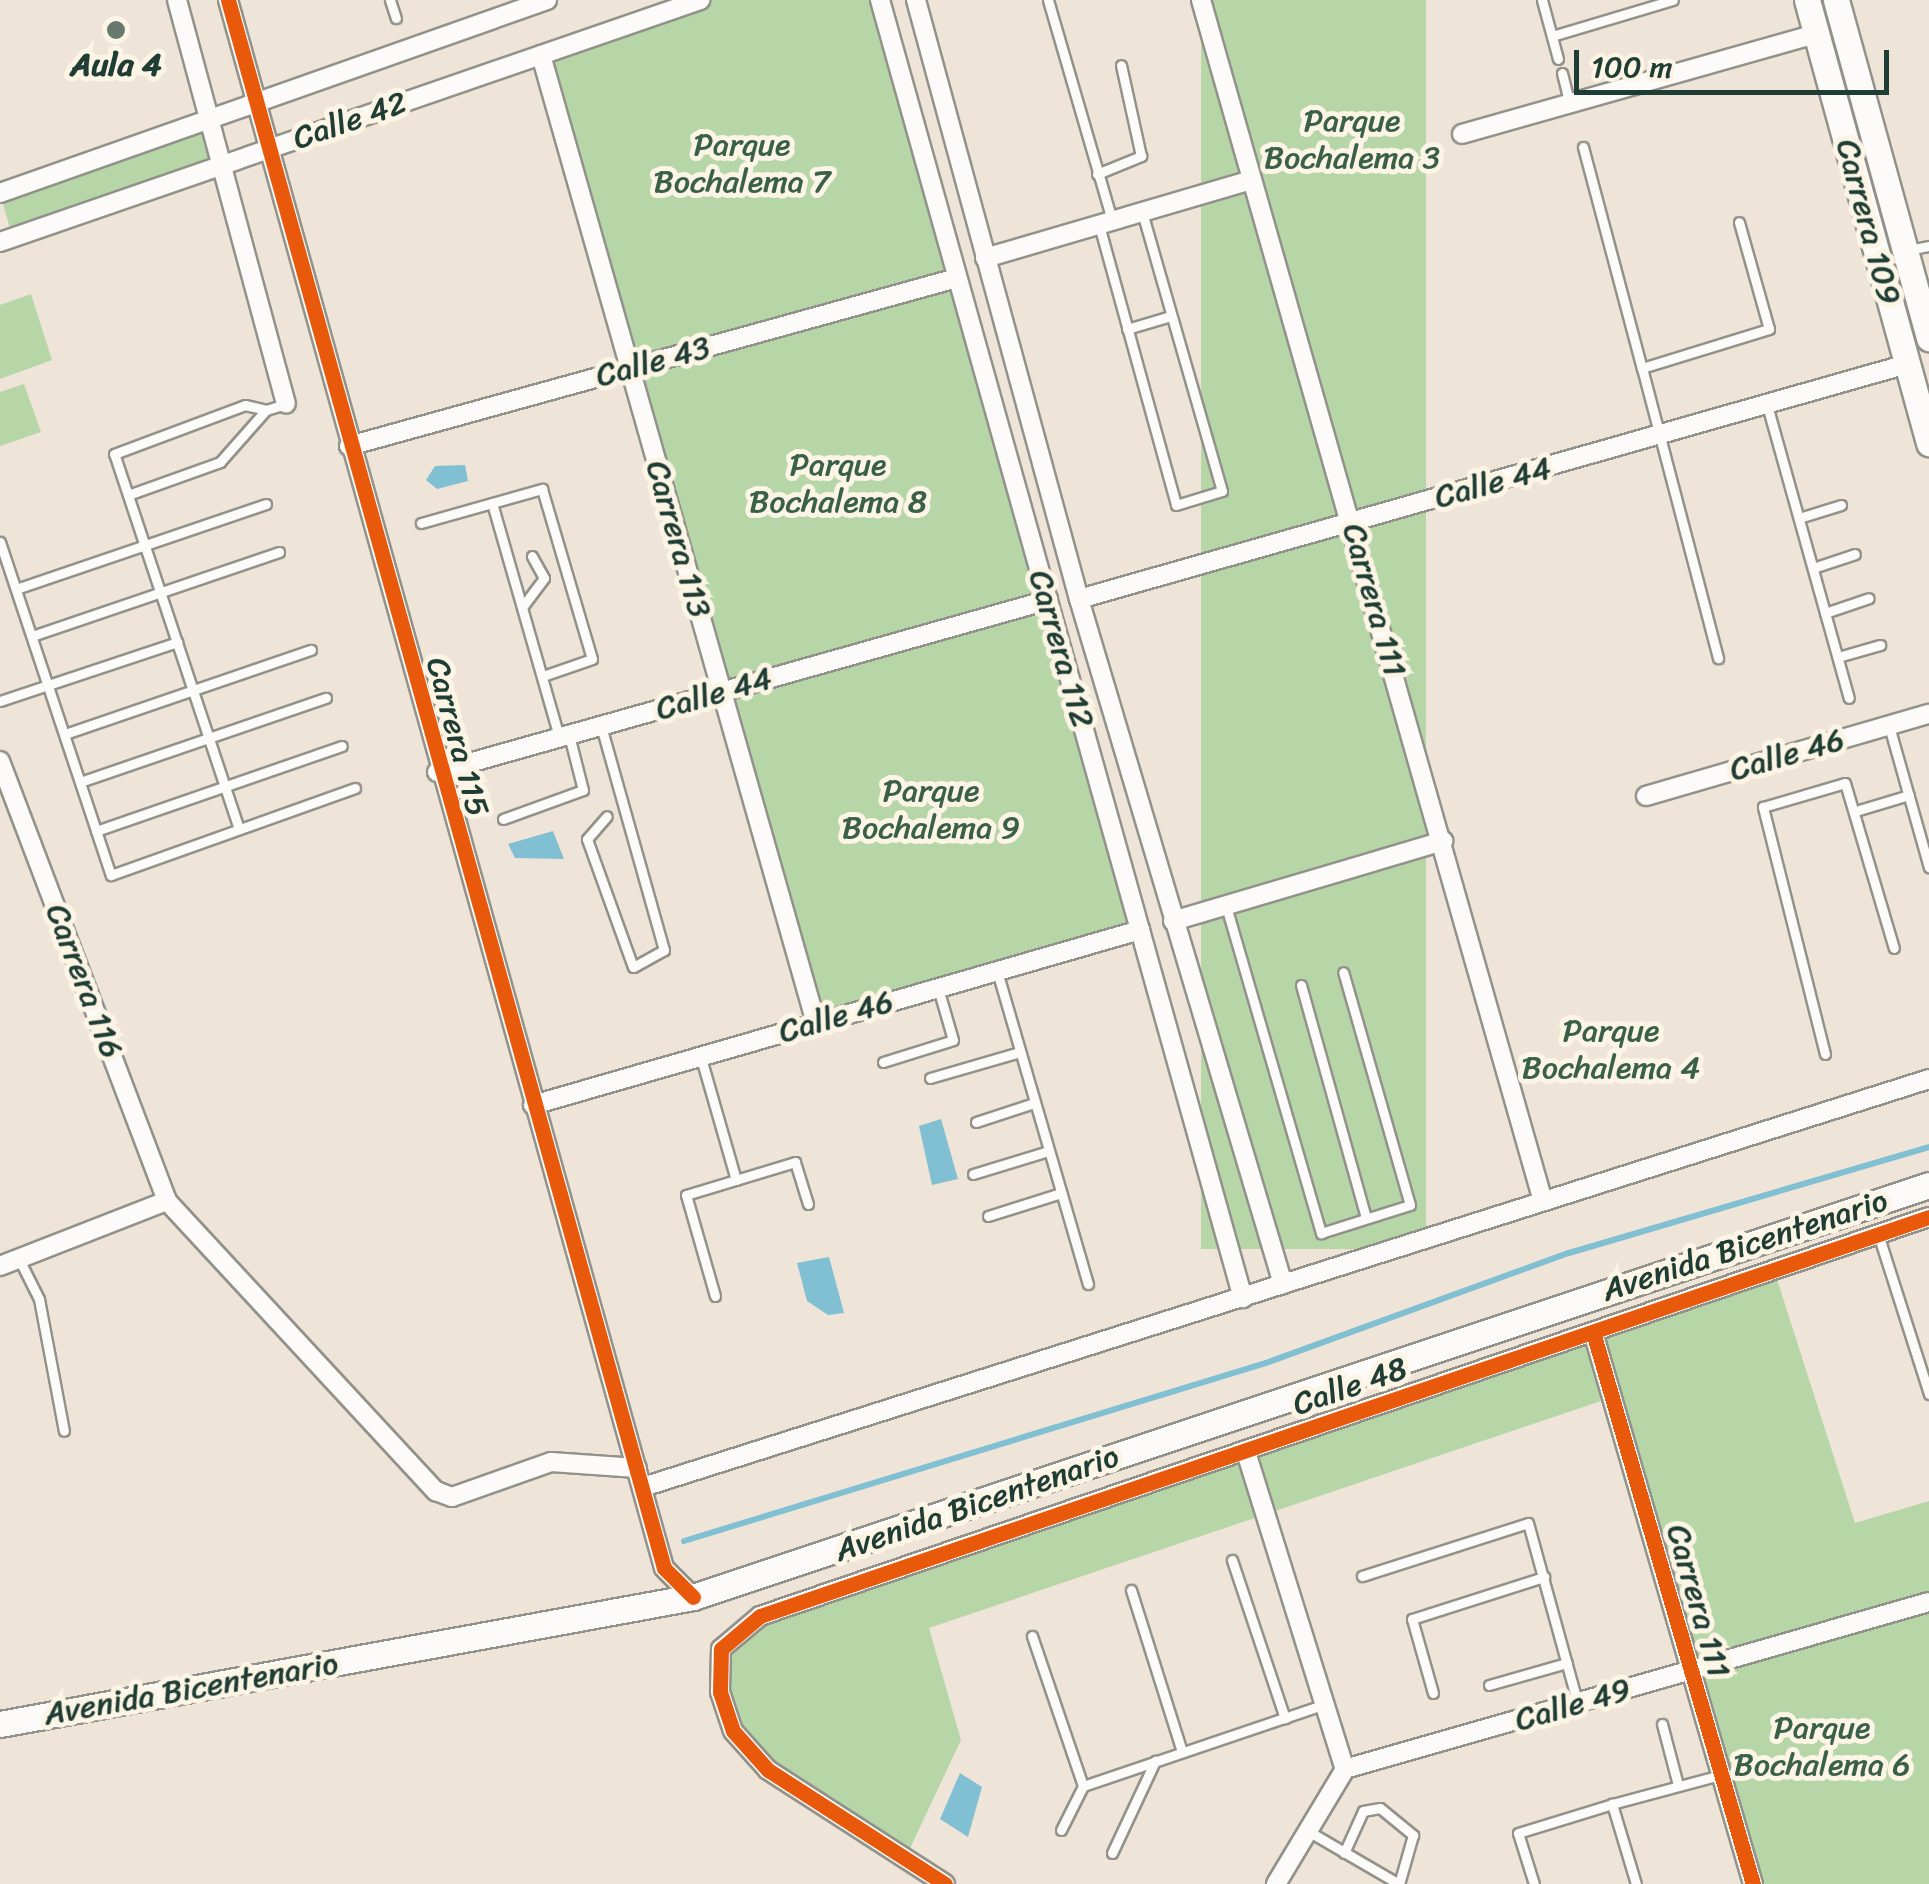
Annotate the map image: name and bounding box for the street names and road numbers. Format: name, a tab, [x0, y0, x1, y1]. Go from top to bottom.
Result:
street label: Calle 42	[288, 84, 412, 158]
street label: Carrera 109	[1827, 135, 1909, 309]
street label: Calle 43	[592, 328, 714, 396]
street label: Calle 44	[1431, 449, 1555, 517]
street label: Carrera 113	[637, 456, 719, 622]
street label: Carrera 111	[1334, 519, 1414, 681]
street label: Carrera 112	[1020, 566, 1102, 732]
street label: Carrera 115	[417, 653, 497, 821]
street label: Calle 44	[651, 659, 777, 729]
street label: Calle 46	[1725, 720, 1849, 790]
street label: Carrera 116	[37, 899, 131, 1063]
street label: Calle 46	[774, 982, 898, 1052]
street label: Avenida Bicentenario	[1597, 1182, 1893, 1310]
street label: Calle 48	[1288, 1350, 1412, 1424]
street label: Avenida Bicentenario	[830, 1437, 1124, 1571]
street label: Carrera 111	[1658, 1520, 1738, 1682]
street label: Avenida Bicentenario	[41, 1644, 341, 1734]
street label: Calle 49	[1511, 1670, 1635, 1740]

